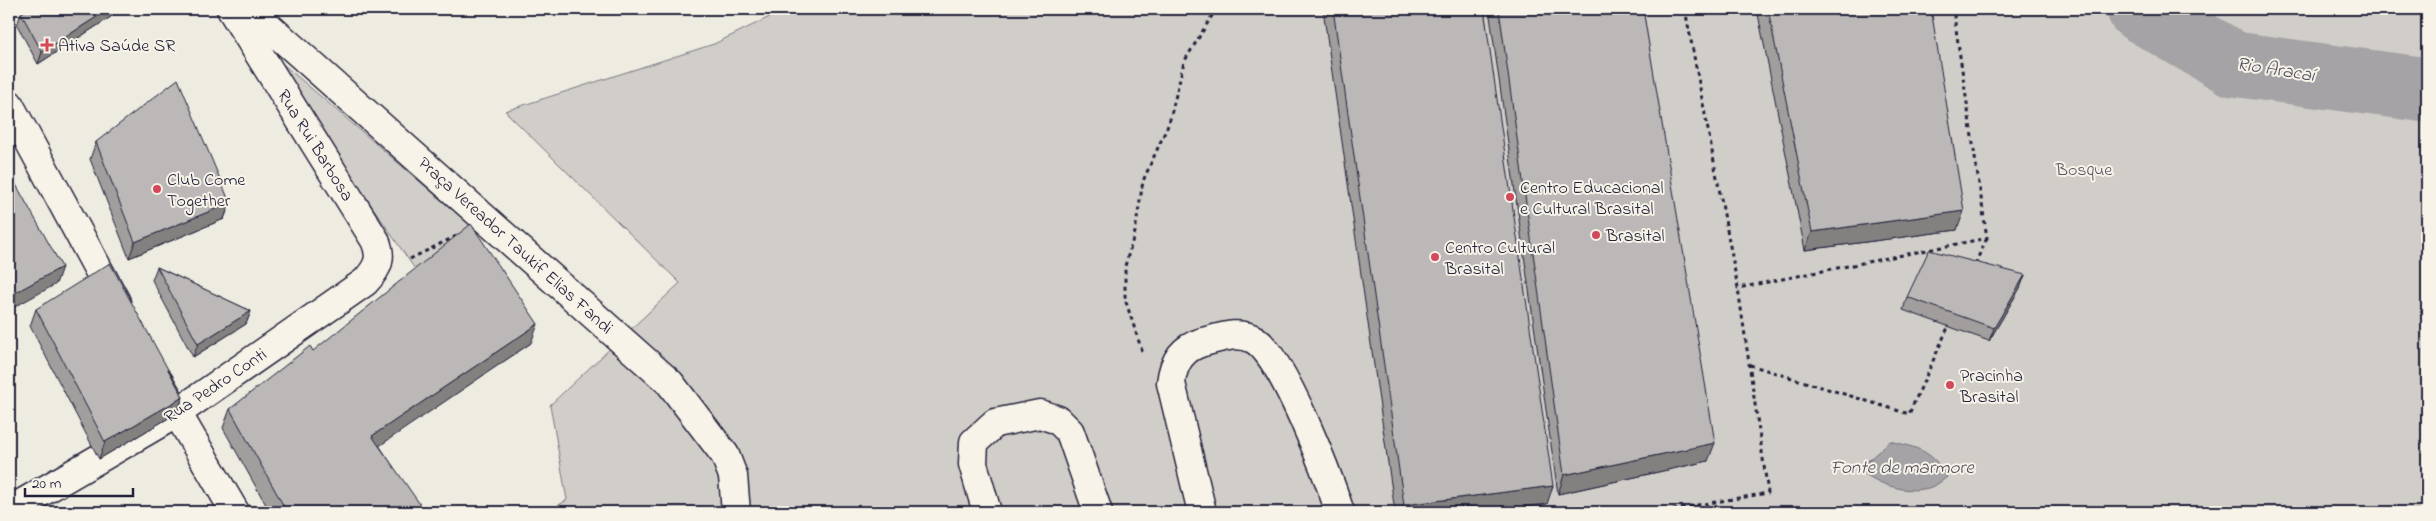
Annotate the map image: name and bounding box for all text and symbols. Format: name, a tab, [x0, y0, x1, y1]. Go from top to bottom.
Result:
place label: Ativa Saúde SR	[58, 34, 175, 60]
marker: Ativa Saúde SR	[40, 38, 54, 52]
water label: Rio Aracaí	[2235, 51, 2320, 91]
street label: Rua Rui Barbosa	[269, 85, 359, 207]
street label: Praça Vereador Taukif Elias Fandi	[411, 152, 618, 341]
park label: Bosque	[2055, 158, 2113, 184]
place label: Club Come Together	[167, 168, 246, 216]
place label: Centro Educacional e Cultural Brasital	[1520, 176, 1664, 223]
marker: Club Come Together	[151, 183, 163, 195]
marker: Centro Educacional e Cultural Brasital	[1504, 191, 1516, 203]
place label: Brasital	[1605, 224, 1665, 250]
marker: Brasital	[1590, 229, 1602, 241]
place label: Centro Cultural Brasital	[1444, 236, 1555, 283]
marker: Centro Cultural Brasital	[1429, 251, 1441, 263]
street label: Rua Pedro Conti	[160, 343, 273, 431]
place label: Pracinha Brasital	[1959, 364, 2023, 411]
marker: Pracinha Brasital	[1944, 379, 1956, 391]
water label: Fonte de marmore	[1830, 455, 1975, 482]
scale bar	[25, 466, 132, 498]
text: 20 m	[32, 473, 62, 495]

